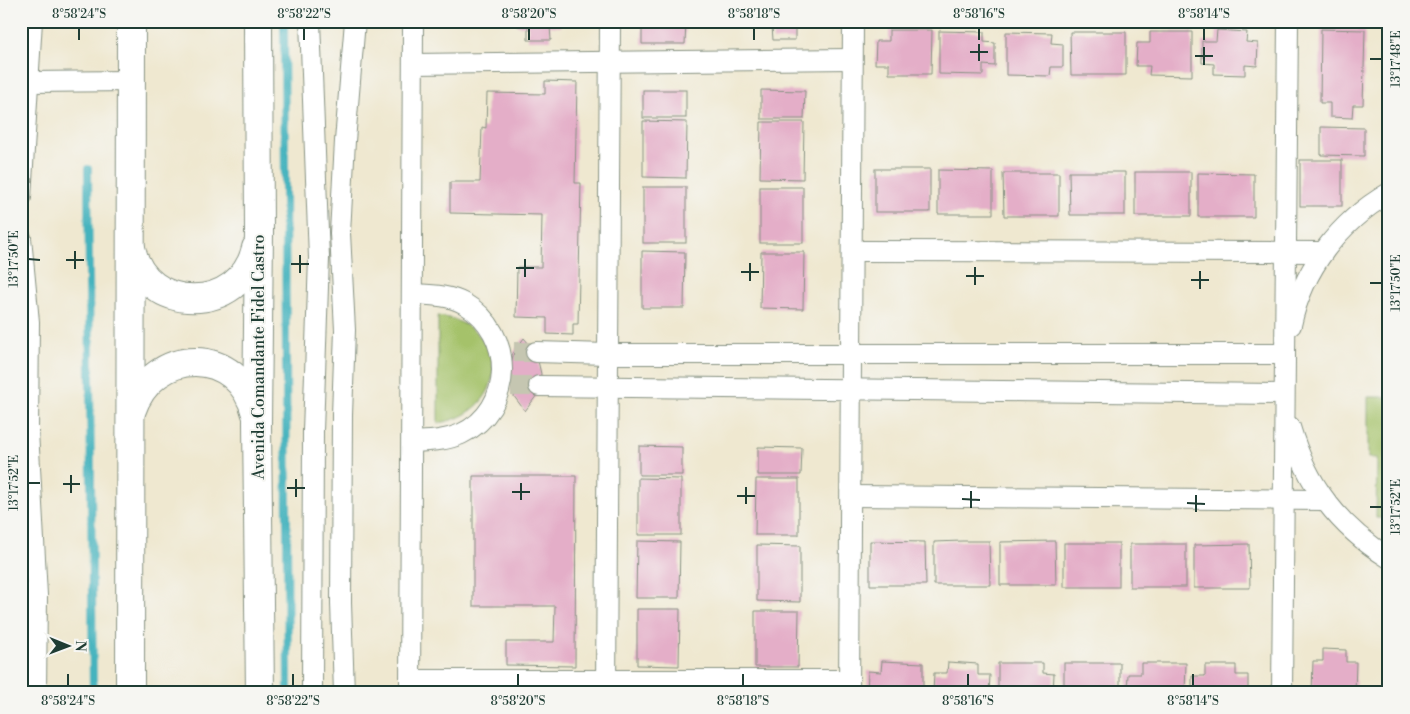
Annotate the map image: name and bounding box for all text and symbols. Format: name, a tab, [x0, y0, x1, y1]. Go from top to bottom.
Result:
text: 8°58'24"S	[52, 7, 106, 22]
text: 8°58'22"S	[277, 7, 331, 22]
text: 8°58'20"S	[502, 7, 557, 22]
text: 8°58'18"S	[728, 7, 780, 22]
text: 8°58'16"S	[953, 7, 1005, 22]
text: 8°58'14"S	[1178, 7, 1230, 22]
text: 13°17'48"E	[1389, 31, 1404, 87]
text: 13°17'50"E	[7, 230, 22, 288]
street label: Avenida Comandante Fidel Castro	[249, 235, 269, 480]
text: 13°17'50"E	[1389, 254, 1404, 312]
text: 13°17'52"E	[7, 455, 22, 511]
text: 13°17'52"E	[1389, 479, 1404, 535]
north arrow	[42, 622, 92, 672]
text: N	[71, 641, 89, 652]
text: 8°58'24"S	[41, 694, 95, 709]
text: 8°58'22"S	[266, 694, 320, 709]
text: 8°58'20"S	[491, 694, 546, 709]
text: 8°58'18"S	[717, 694, 769, 709]
text: 8°58'16"S	[942, 694, 994, 709]
text: 8°58'14"S	[1167, 694, 1219, 709]

